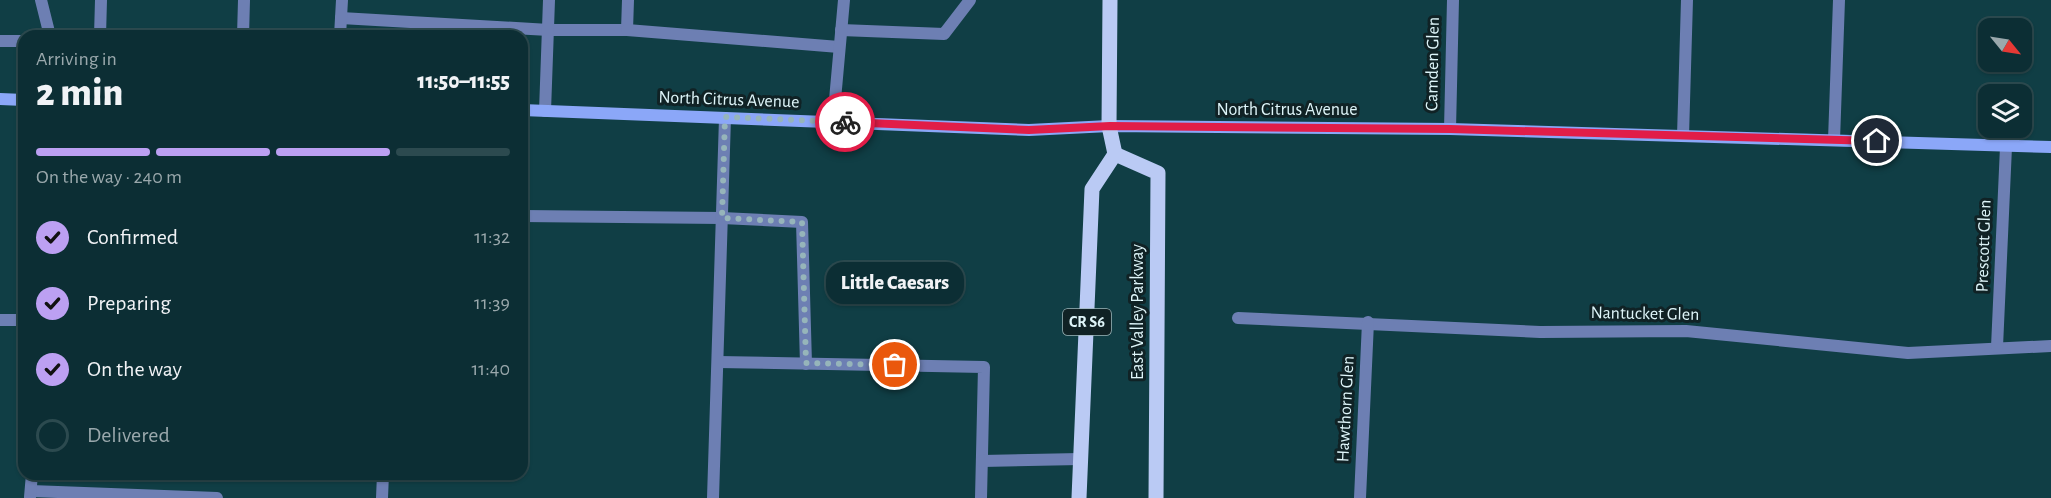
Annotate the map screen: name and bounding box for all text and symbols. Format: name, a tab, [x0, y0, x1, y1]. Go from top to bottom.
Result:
street label: Camden Glen	[1423, 17, 1443, 111]
north arrow	[1978, 18, 2032, 72]
map controls	[1978, 18, 2032, 138]
text: Arriving in	[36, 49, 117, 69]
text: 11:50–11:55	[417, 70, 510, 92]
text: 2 min	[36, 74, 123, 113]
button: layers	[1978, 84, 2032, 138]
street label: North Citrus Avenue	[658, 89, 800, 111]
courier	[815, 92, 875, 152]
street label: North Citrus Avenue	[1216, 101, 1358, 119]
icon: bike	[829, 106, 862, 139]
pin	[1851, 115, 1902, 166]
icon: home	[1860, 124, 1893, 157]
text: On the way · 240 m	[36, 167, 182, 187]
street label: Prescott Glen	[1973, 199, 1995, 293]
icon: check	[36, 221, 69, 254]
text: Confirmed	[87, 226, 178, 248]
text: 11:32	[474, 227, 510, 247]
street label: East Valley Parkway	[1129, 244, 1147, 380]
callout: Little Caesars	[826, 263, 964, 305]
text: Little Caesars	[841, 273, 949, 293]
icon: check	[36, 287, 69, 320]
text: Preparing	[87, 292, 171, 314]
text: 11:39	[474, 293, 510, 313]
street label: Nantucket Glen	[1590, 304, 1700, 324]
road number: CR S6	[1063, 309, 1111, 335]
pin	[869, 339, 920, 390]
icon: bag	[878, 348, 911, 381]
icon: check	[36, 353, 69, 386]
street label: Hawthorn Glen	[1334, 355, 1358, 463]
text: On the way	[87, 358, 182, 380]
text: 11:40	[471, 359, 510, 379]
text: Delivered	[87, 424, 170, 446]

